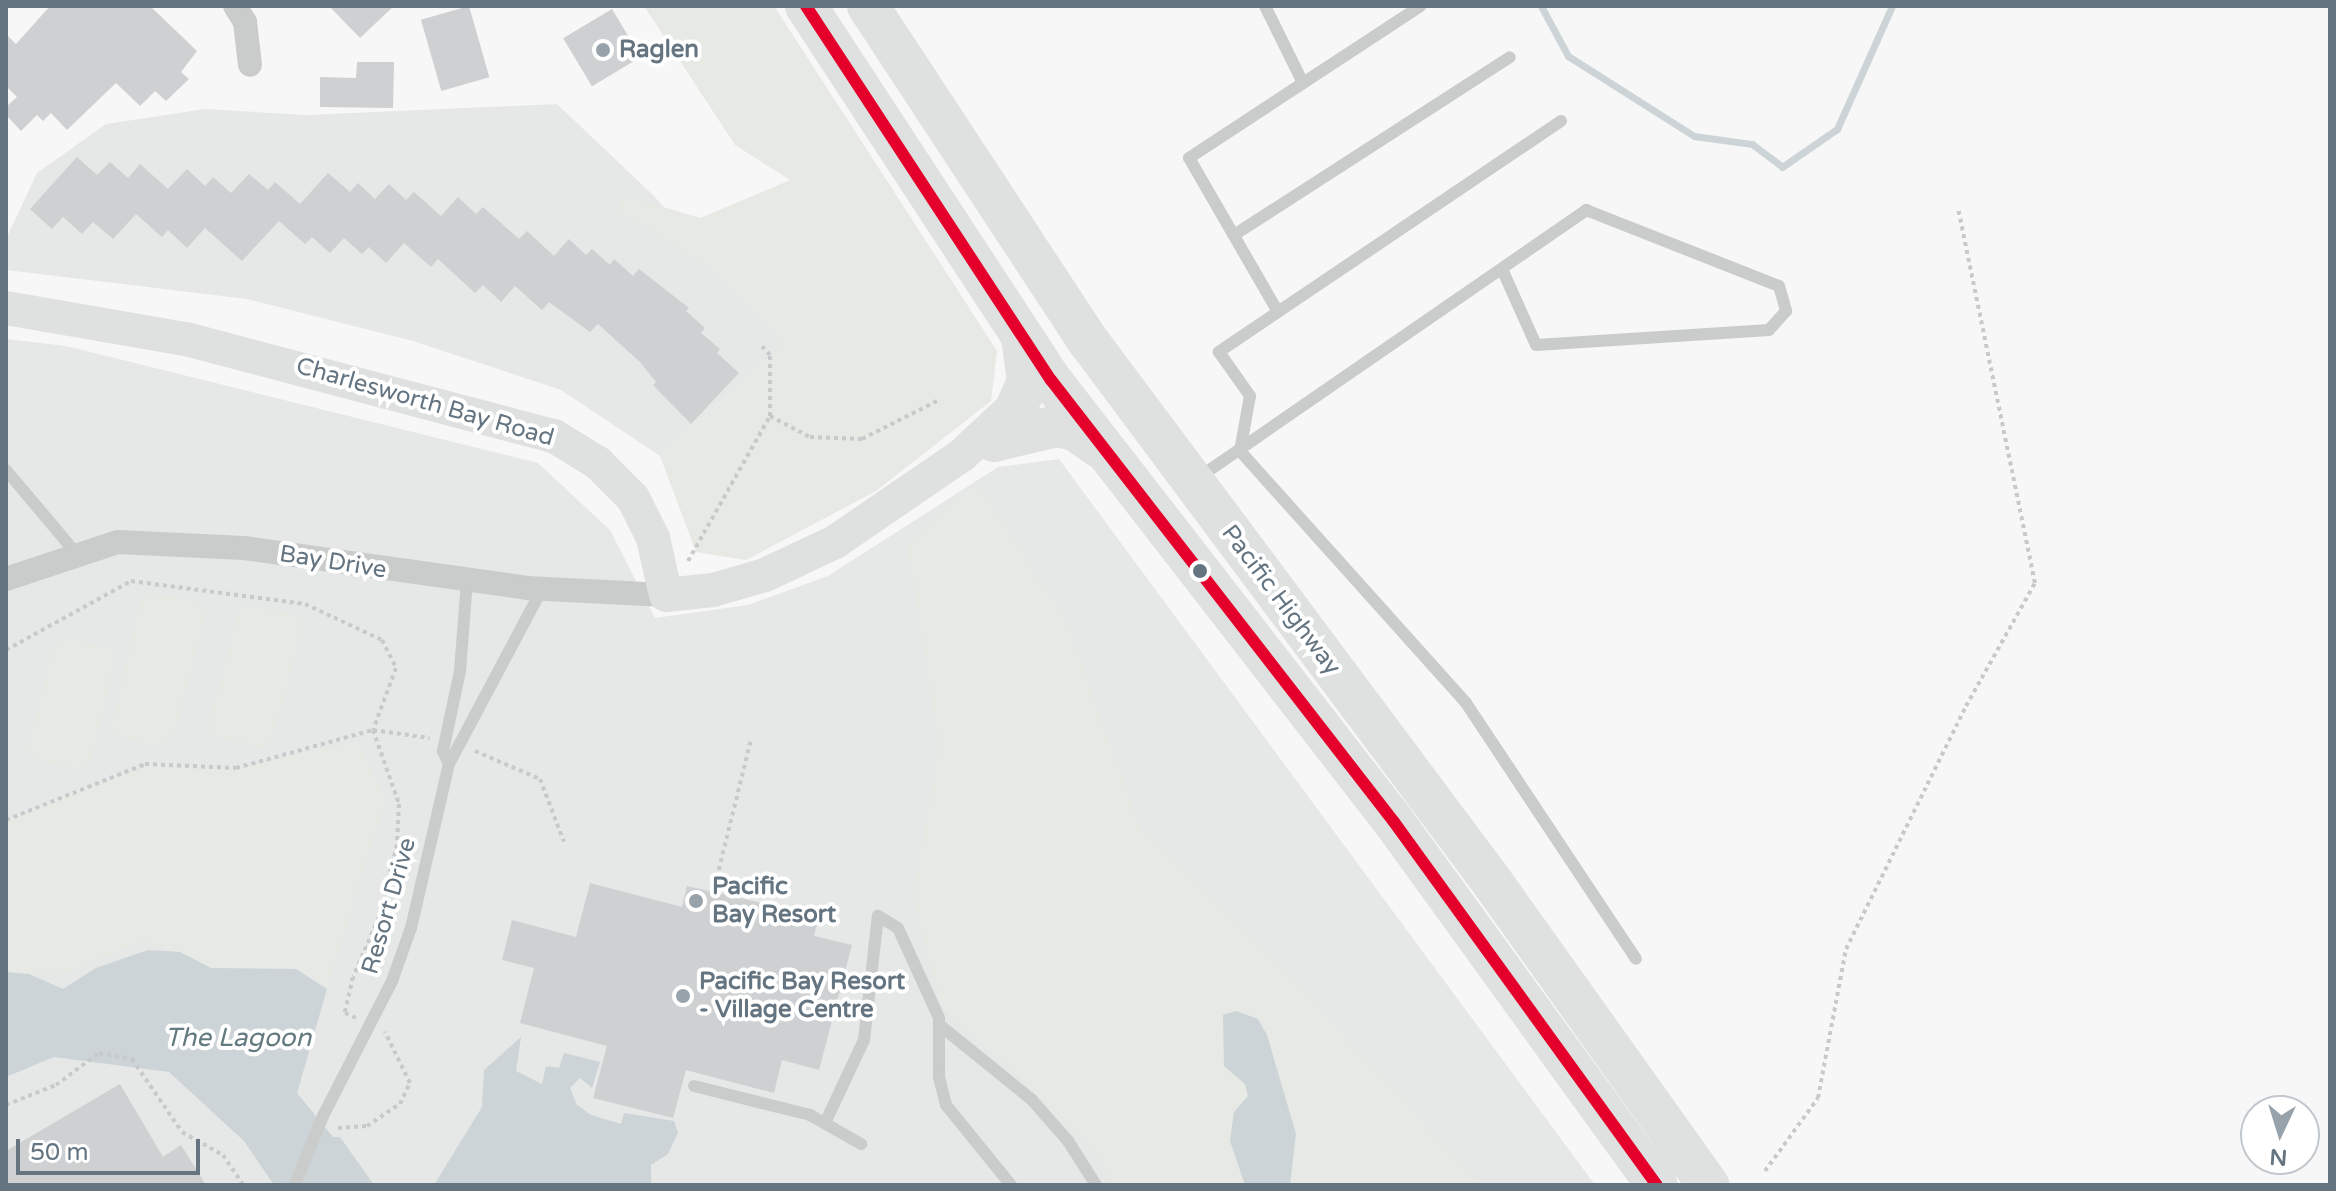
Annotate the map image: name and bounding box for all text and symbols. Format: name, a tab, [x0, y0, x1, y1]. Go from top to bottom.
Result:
place label: Raglen	[619, 36, 699, 64]
marker: Raglen	[594, 41, 612, 59]
street label: Charlesworth Bay Road	[293, 351, 557, 453]
street label: Pacific Highway	[1215, 519, 1347, 681]
street label: Bay Drive	[277, 539, 389, 585]
unlabelled marker	[1192, 563, 1208, 579]
street label: Resort Drive	[356, 835, 422, 977]
place label: Pacific Bay Resort	[712, 873, 836, 929]
marker: Pacific Bay Resort	[687, 892, 705, 910]
place label: Pacific Bay Resort - Village Centre	[699, 968, 905, 1024]
marker: Pacific Bay Resort - Village Centre	[674, 987, 692, 1005]
water label: The Lagoon	[165, 1022, 311, 1054]
north arrow	[2240, 1095, 2320, 1175]
scale bar	[20, 1123, 204, 1173]
text: 50 m	[30, 1138, 88, 1167]
text: N	[2269, 1143, 2288, 1171]

